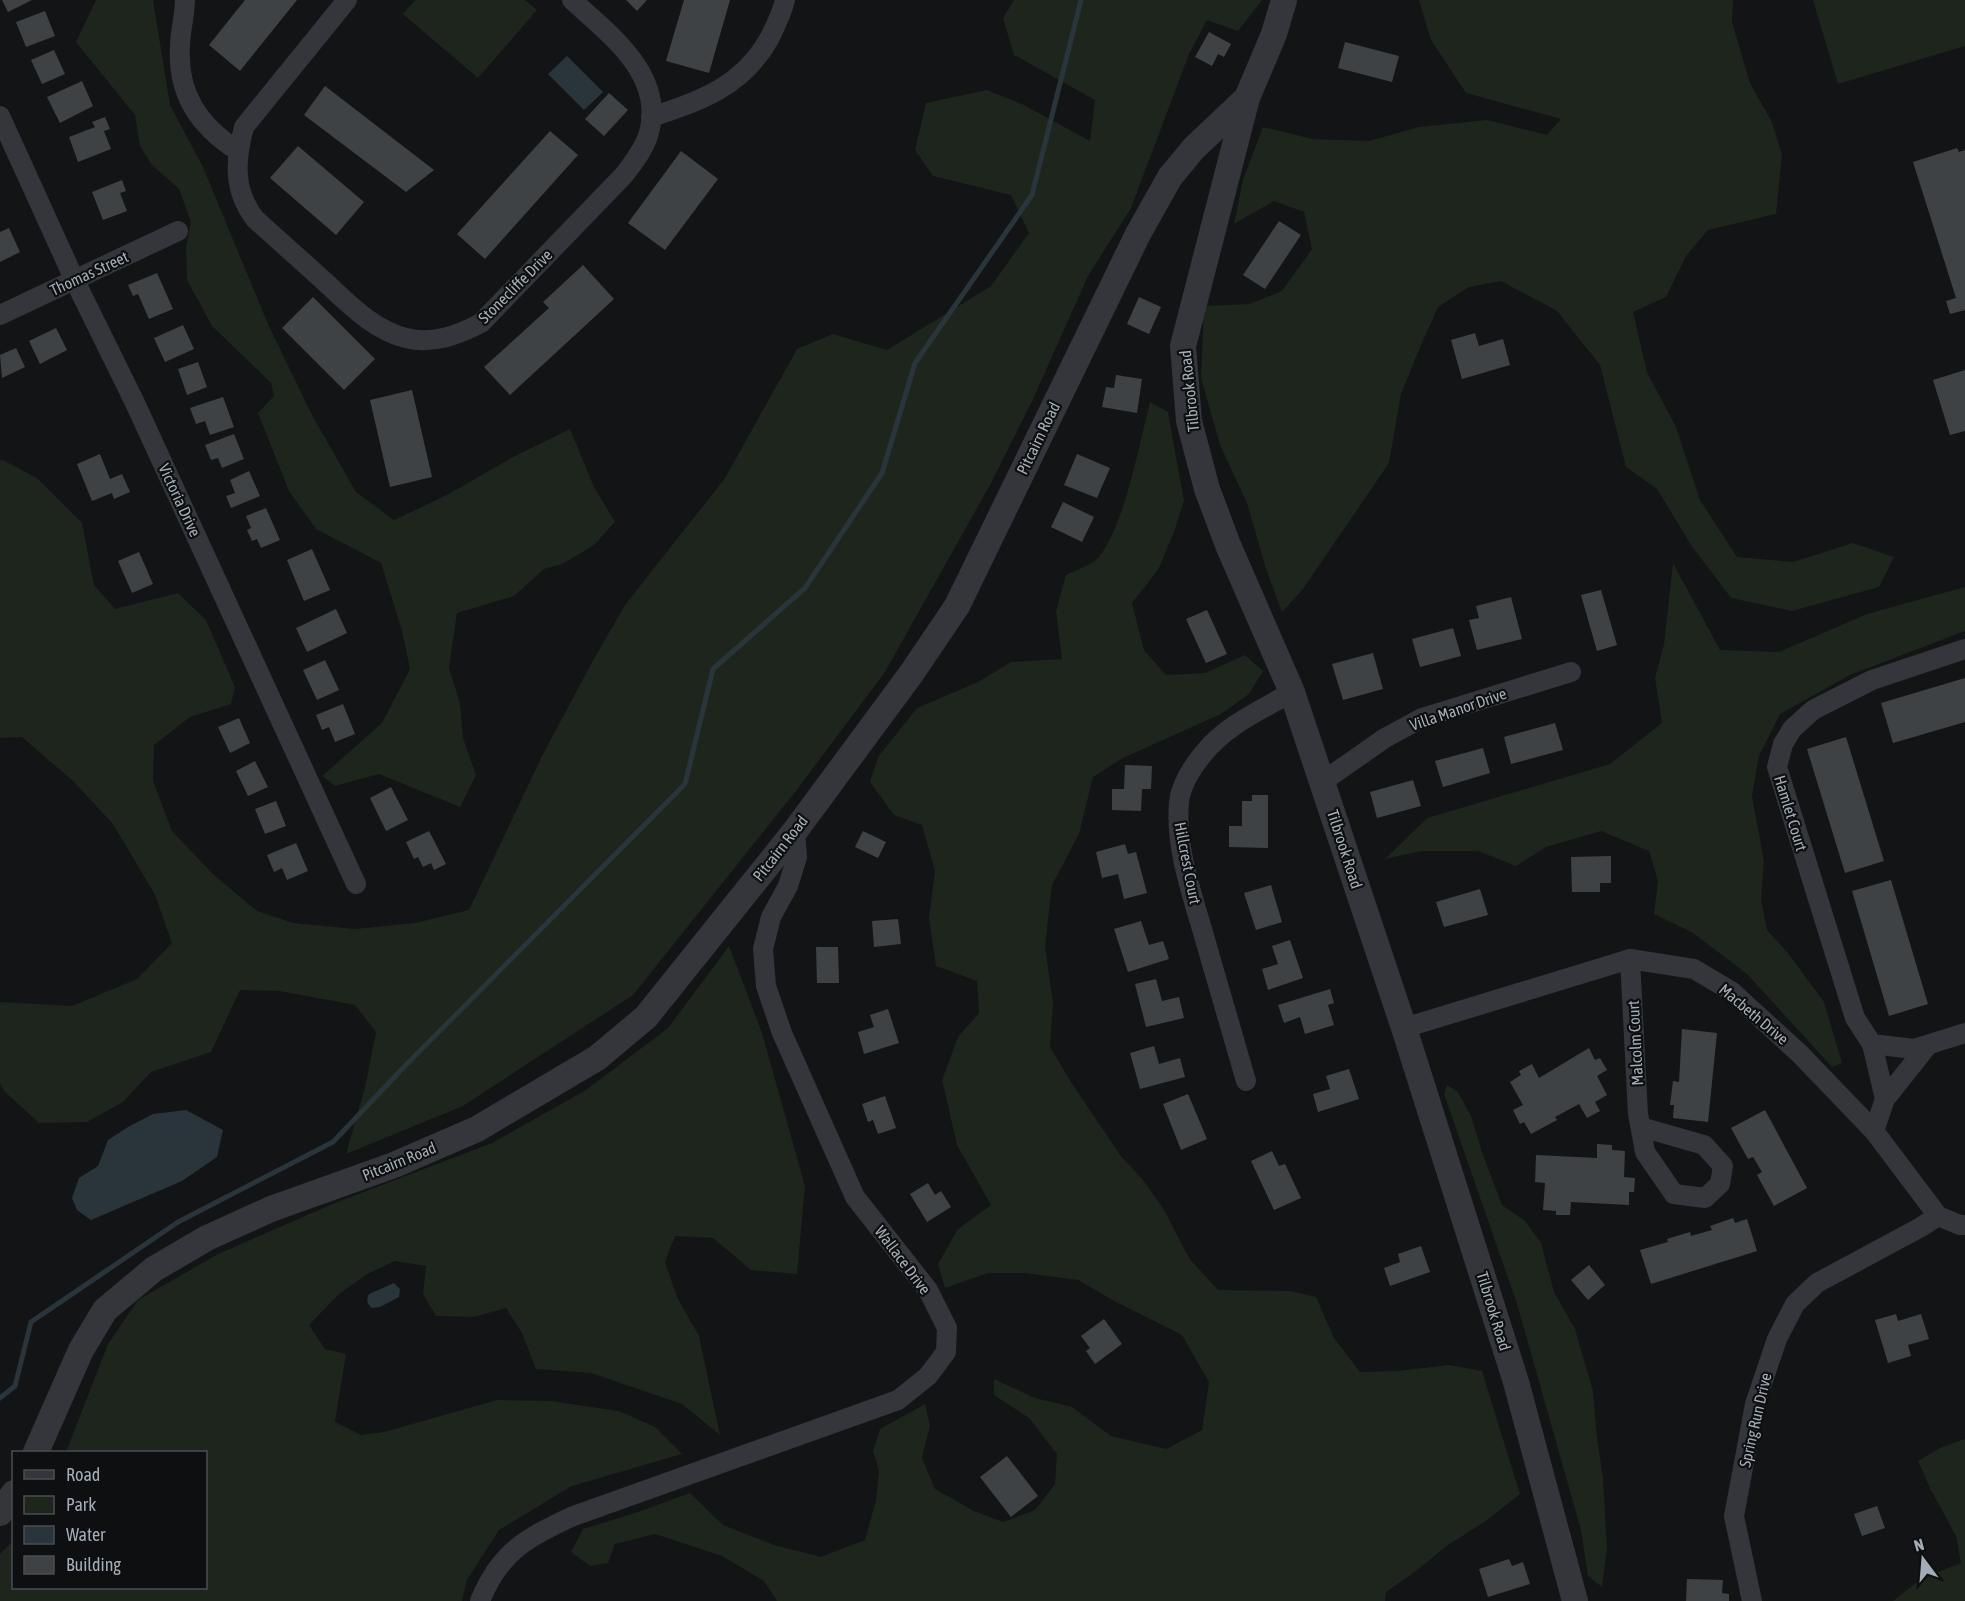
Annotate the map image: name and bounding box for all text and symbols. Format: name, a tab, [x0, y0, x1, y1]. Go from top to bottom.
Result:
street label: Stonecliffe Drive	[474, 245, 556, 327]
street label: Thomas Street	[47, 247, 131, 299]
street label: Tilbrook Road	[1176, 349, 1202, 433]
street label: Pitcairn Road	[1013, 399, 1063, 477]
street label: Victoria Drive	[155, 461, 205, 539]
street label: Villa Manor Drive	[1407, 684, 1509, 734]
street label: Hamlet Court	[1771, 773, 1811, 853]
street label: Tilbrook Road	[1324, 807, 1366, 891]
street label: Pitcairn Road	[749, 812, 811, 884]
street label: Hillcrest Court	[1171, 820, 1205, 906]
street label: Macbeth Drive	[1716, 980, 1792, 1048]
street label: Malcolm Court	[1624, 1000, 1646, 1086]
street label: Pitcairn Road	[360, 1138, 438, 1184]
street label: Wallace Drive	[871, 1222, 935, 1298]
street label: Tilbrook Road	[1473, 1269, 1515, 1353]
street label: Spring Run Drive	[1735, 1371, 1776, 1469]
legend	[12, 1451, 207, 1589]
text: Road	[66, 1464, 100, 1485]
text: Park	[66, 1494, 96, 1515]
text: Water	[66, 1524, 106, 1545]
north arrow	[1893, 1529, 1953, 1589]
text: N	[1912, 1535, 1926, 1555]
text: Building	[66, 1554, 121, 1575]

